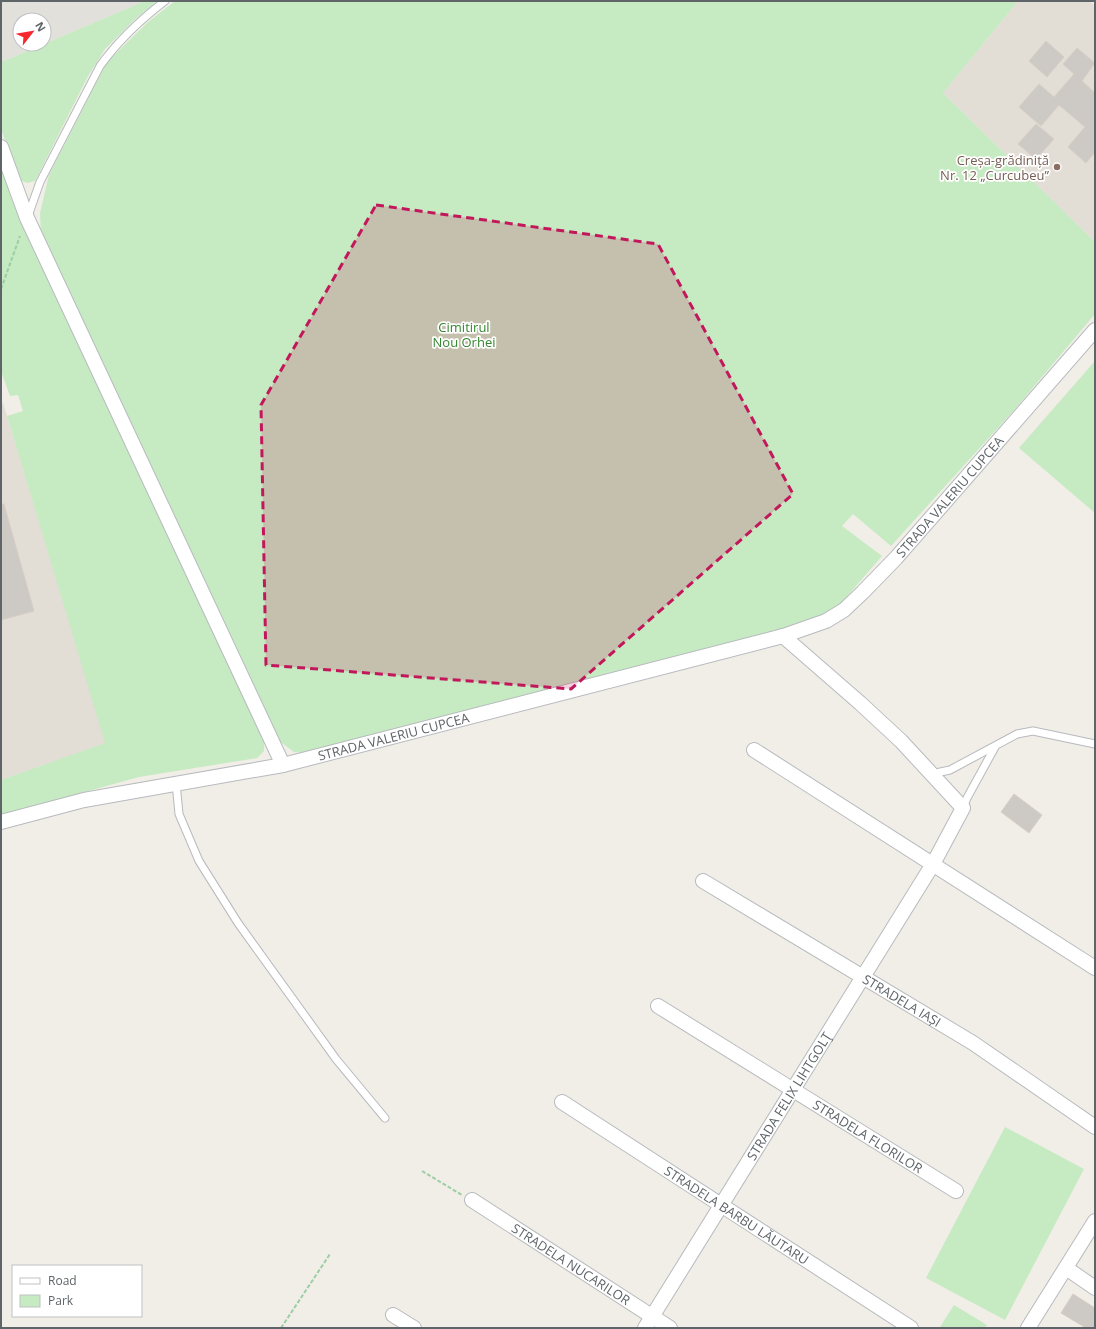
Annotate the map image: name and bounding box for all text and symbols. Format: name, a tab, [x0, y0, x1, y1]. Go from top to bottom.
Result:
north arrow	[12, 12, 52, 52]
text: N	[32, 19, 50, 34]
place label: Creșa-grădiniță Nr. 12 „Curcubeu”	[940, 151, 1049, 184]
marker: Creșa-grădiniță Nr. 12 „Curcubeu”	[1052, 162, 1062, 172]
park label: Cimitirul Nou Orhei	[433, 318, 495, 351]
street label: STRADA VALERIU CUPCEA	[892, 432, 1008, 561]
street label: STRADA VALERIU CUPCEA	[316, 708, 472, 765]
street label: STRADELA IAȘI	[859, 970, 944, 1031]
street label: STRADA FELIX LIHTGOLŢ	[742, 1028, 836, 1164]
street label: STRADELA FLORILOR	[810, 1095, 926, 1177]
street label: STRADELA BARBU LĂUTARU	[661, 1162, 812, 1269]
street label: STRADELA NUCARILOR	[508, 1219, 634, 1309]
legend	[12, 1265, 142, 1317]
text: Road	[48, 1272, 77, 1289]
text: Park	[48, 1292, 74, 1309]

